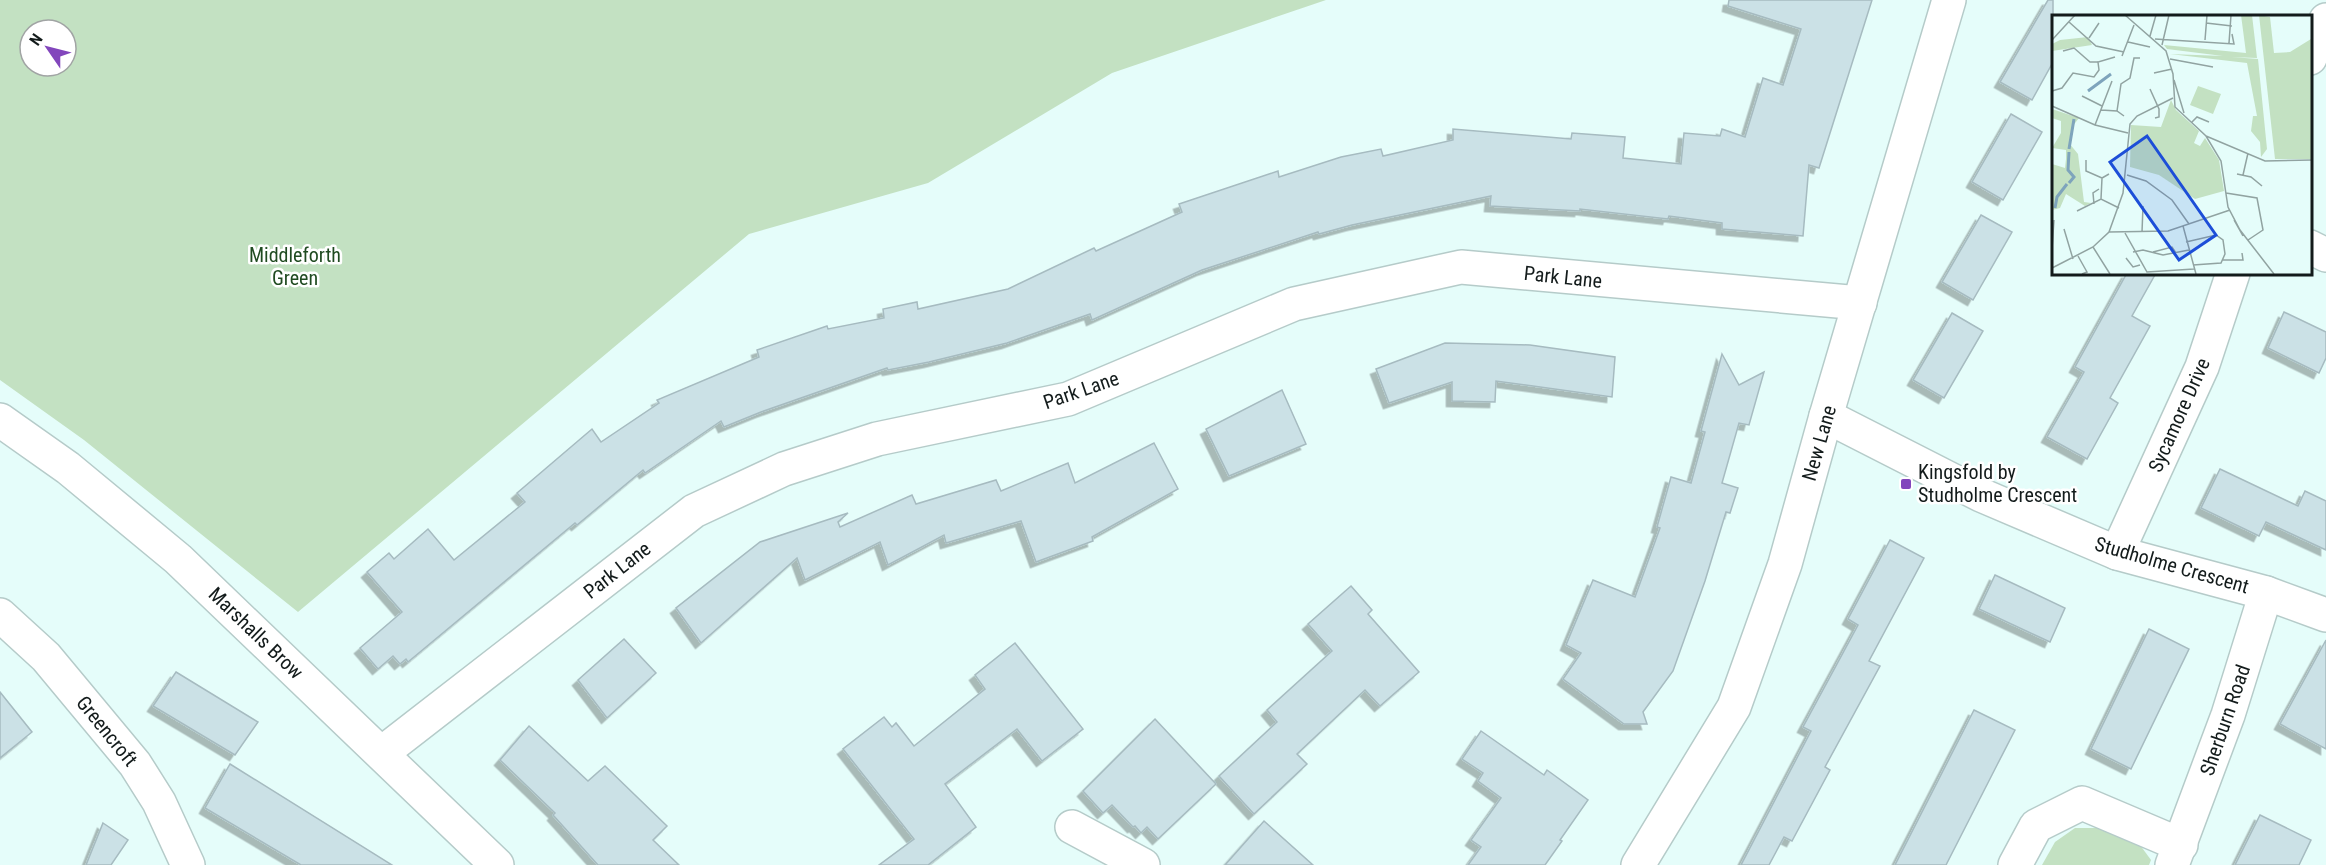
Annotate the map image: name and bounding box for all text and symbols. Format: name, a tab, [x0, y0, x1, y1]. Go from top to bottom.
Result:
inset map	[2052, 15, 2311, 274]
north arrow	[18, 18, 78, 78]
text: N	[26, 30, 47, 49]
park label: Middleforth Green	[249, 243, 341, 290]
street label: Park Lane	[1523, 261, 1603, 293]
street label: Sycamore Drive	[2143, 354, 2215, 476]
street label: Park Lane	[1040, 366, 1122, 414]
street label: New Lane	[1797, 402, 1841, 484]
place label: Kingsfold by Studholme Crescent	[1918, 460, 2077, 507]
marker: Kingsfold by Studholme Crescent	[1899, 477, 1913, 491]
street label: Studholme Crescent	[2092, 532, 2252, 598]
street label: Park Lane	[579, 536, 655, 604]
street label: Marshalls Brow	[204, 582, 308, 684]
street label: Sherburn Road	[2195, 661, 2255, 779]
street label: Greencroft	[71, 691, 143, 771]

